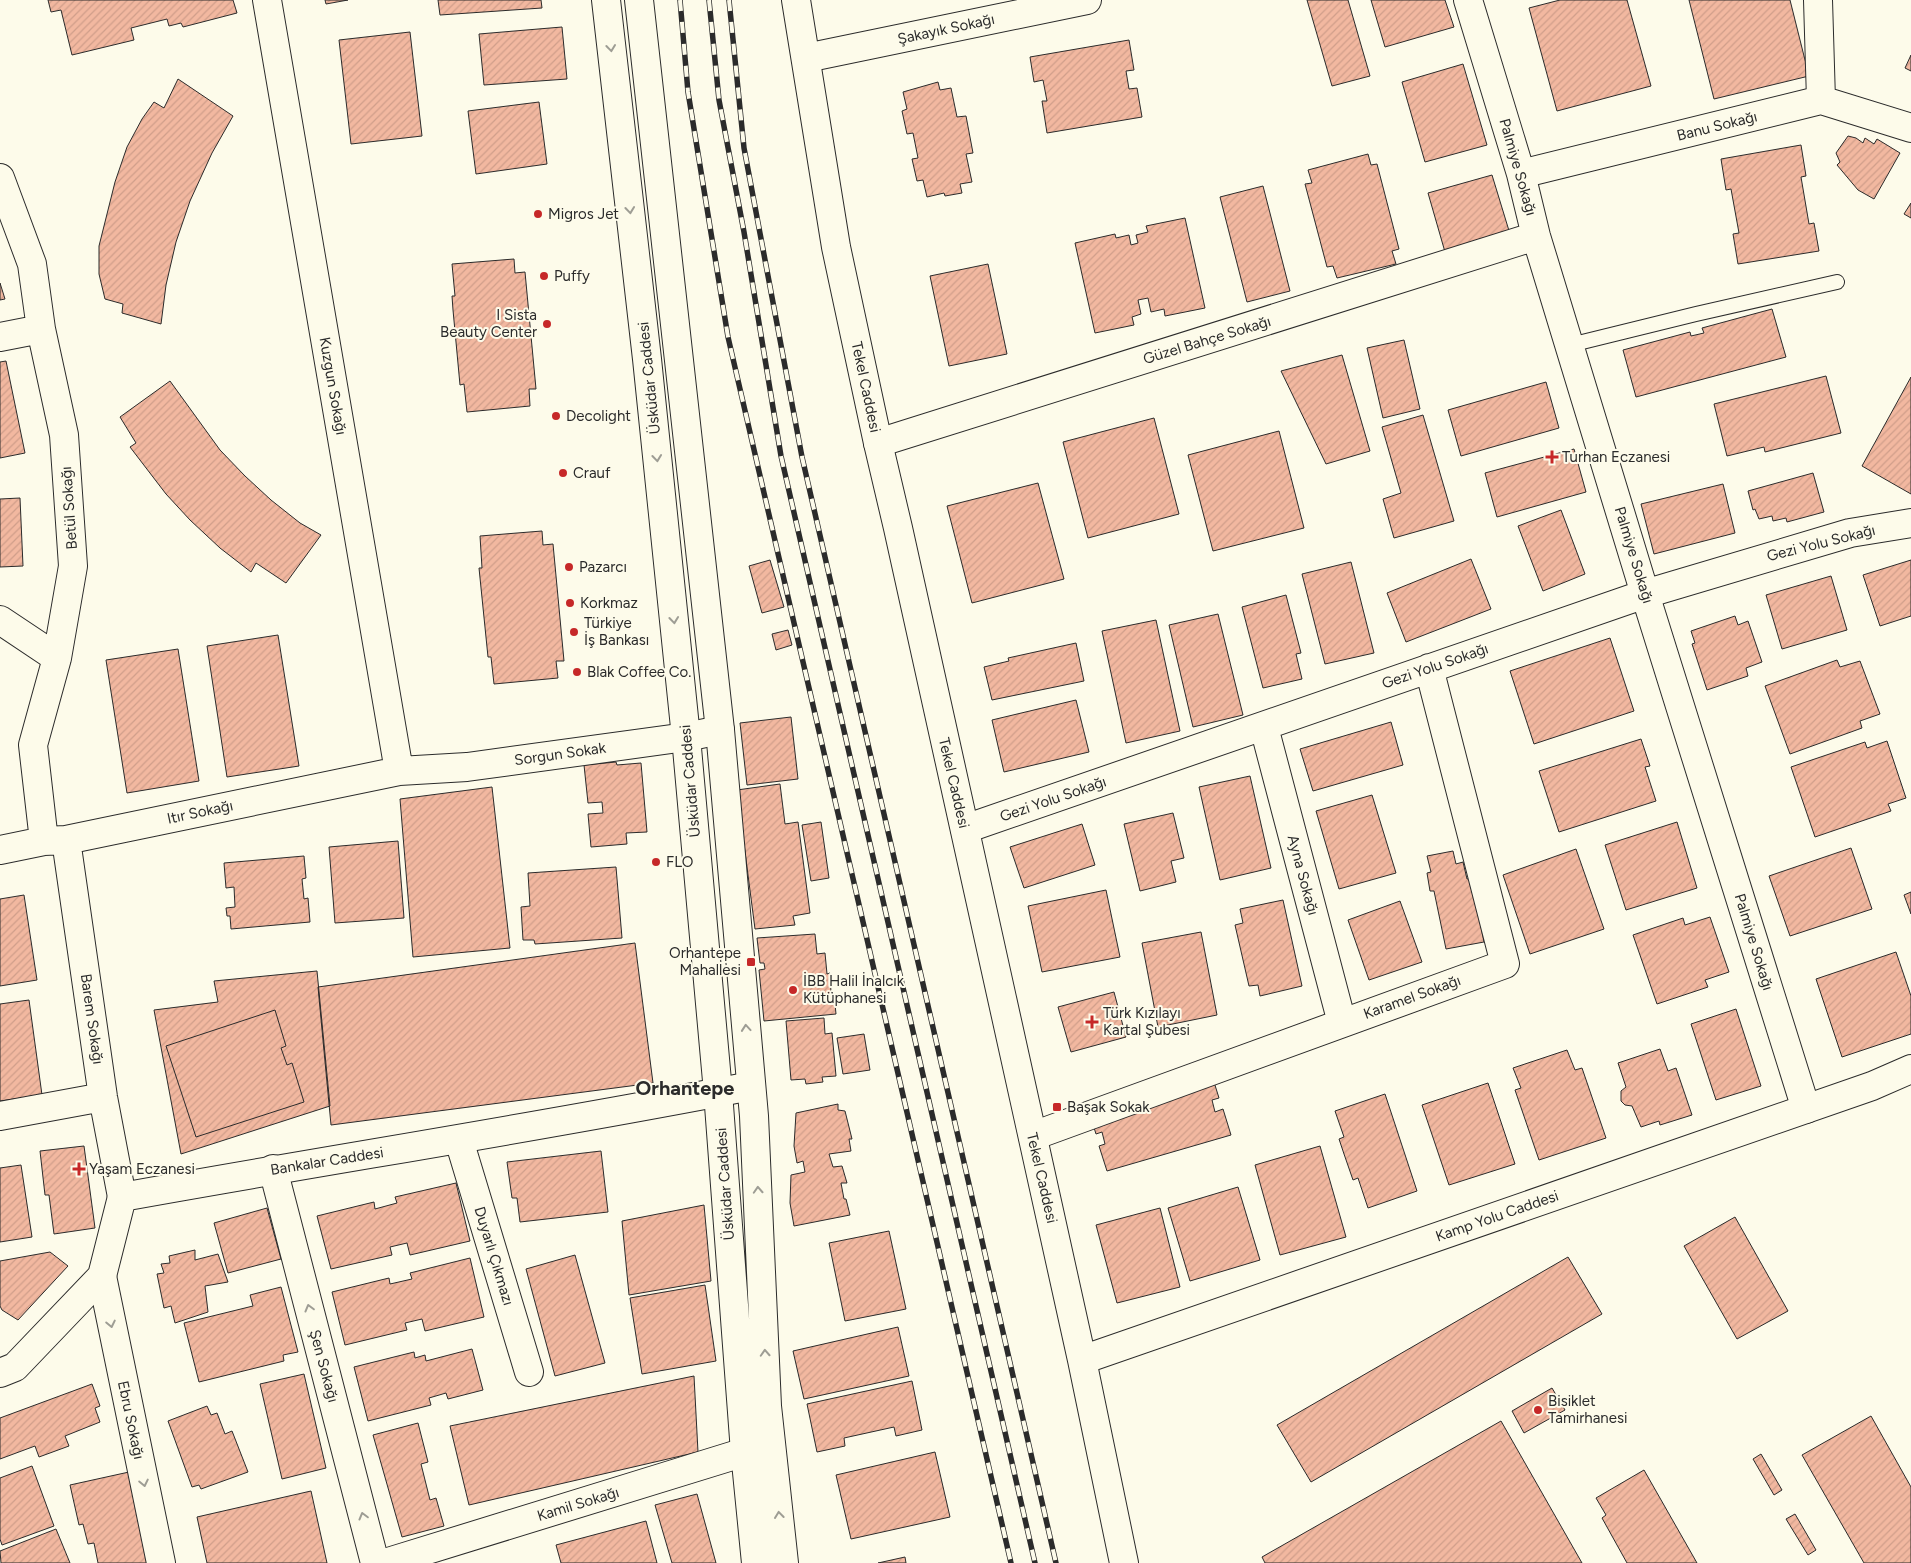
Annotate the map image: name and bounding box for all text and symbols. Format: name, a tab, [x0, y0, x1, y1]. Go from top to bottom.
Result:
street label: Şakayık Sokağı	[896, 10, 996, 48]
one-way arrow	[605, 45, 616, 53]
street label: Banu Sokağı	[1675, 107, 1759, 145]
street label: Palmiye Sokağı	[1496, 116, 1540, 218]
place label: Migros Jet	[548, 205, 619, 223]
one-way arrow	[625, 206, 636, 214]
marker: Migros Jet	[532, 208, 544, 220]
place label: Puffy	[554, 267, 590, 285]
marker: Puffy	[538, 270, 550, 282]
place label: I Sista Beauty Center	[440, 306, 537, 341]
street label: Güzel Bahçe Sokağı	[1141, 312, 1273, 368]
marker: I Sista Beauty Center	[541, 318, 553, 330]
street label: Üsküdar Caddesi	[634, 321, 664, 435]
street label: Kuzgun Sokağı	[316, 336, 350, 436]
street label: Tekel Caddesi	[848, 340, 884, 434]
place label: Decolight	[566, 407, 631, 425]
marker: Decolight	[550, 410, 562, 422]
place label: Turhan Eczanesi	[1562, 448, 1670, 466]
marker: Turhan Eczanesi	[1546, 451, 1558, 463]
one-way arrow	[651, 455, 662, 463]
place label: Crauf	[573, 464, 611, 482]
street label: Betül Sokağı	[57, 466, 81, 550]
marker: Crauf	[557, 467, 569, 479]
street label: Palmiye Sokağı	[1611, 504, 1657, 606]
street label: Gezi Yolu Sokağı	[1765, 521, 1877, 565]
place label: Pazarcı	[579, 558, 627, 576]
marker: Pazarcı	[563, 561, 575, 573]
place label: Korkmaz	[580, 594, 638, 612]
marker: Korkmaz	[564, 597, 576, 609]
place label: Türkiye İş Bankası	[584, 614, 649, 649]
one-way arrow	[668, 616, 679, 624]
marker: Türkiye İş Bankası	[568, 626, 580, 638]
street label: Gezi Yolu Sokağı	[1379, 639, 1491, 693]
place label: Blak Coffee Co.	[587, 663, 691, 681]
marker: Blak Coffee Co.	[571, 666, 583, 678]
street label: Üsküdar Caddesi	[676, 724, 704, 838]
street label: Tekel Caddesi	[935, 736, 973, 830]
street label: Sorgun Sokak	[513, 739, 608, 769]
street label: Gezi Yolu Sokağı	[997, 772, 1109, 826]
street label: Itır Sokağı	[165, 796, 235, 828]
street label: Ayna Sokağı	[1284, 833, 1322, 917]
place label: FLO	[666, 853, 693, 871]
marker: FLO	[650, 856, 662, 868]
street label: Palmiye Sokağı	[1731, 891, 1777, 993]
place label: Orhantepe Mahallesi	[669, 944, 741, 979]
marker: Orhantepe Mahallesi	[745, 956, 757, 968]
street label: Karamel Sokağı	[1361, 971, 1463, 1023]
street label: Barem Sokağı	[77, 972, 107, 1066]
place label: İBB Halil İnalcık Kütüphanesi	[803, 972, 905, 1007]
marker: İBB Halil İnalcık Kütüphanesi	[787, 984, 799, 996]
place label: Türk Kızılayı Kartal Şubesi	[1103, 1004, 1190, 1039]
marker: Türk Kızılayı Kartal Şubesi	[1085, 1015, 1099, 1029]
one-way arrow	[741, 1024, 752, 1032]
district label: Orhantepe	[636, 1076, 734, 1100]
place label: Başak Sokak	[1067, 1098, 1150, 1116]
marker: Başak Sokak	[1051, 1101, 1063, 1113]
street label: Üsküdar Caddesi	[712, 1127, 738, 1241]
street label: Tekel Caddesi	[1023, 1131, 1061, 1225]
street label: Bankalar Caddesi	[269, 1143, 385, 1179]
place label: Yaşam Eczanesi	[89, 1160, 195, 1178]
marker: Yaşam Eczanesi	[73, 1163, 85, 1175]
one-way arrow	[752, 1186, 763, 1194]
street label: Kamp Yolu Caddesi	[1433, 1186, 1561, 1246]
street label: Duyarlı Çıkmazı	[470, 1204, 518, 1308]
one-way arrow	[304, 1303, 315, 1312]
one-way arrow	[106, 1320, 116, 1328]
street label: Şen Sokağı	[306, 1328, 342, 1404]
one-way arrow	[760, 1348, 770, 1356]
street label: Ebru Sokağı	[114, 1379, 148, 1461]
place label: Bisiklet Tamirhanesi	[1548, 1392, 1627, 1427]
marker: Bisiklet Tamirhanesi	[1532, 1404, 1544, 1416]
one-way arrow	[139, 1479, 149, 1488]
street label: Kamil Sokağı	[535, 1483, 621, 1525]
one-way arrow	[774, 1510, 785, 1518]
one-way arrow	[358, 1511, 369, 1520]

